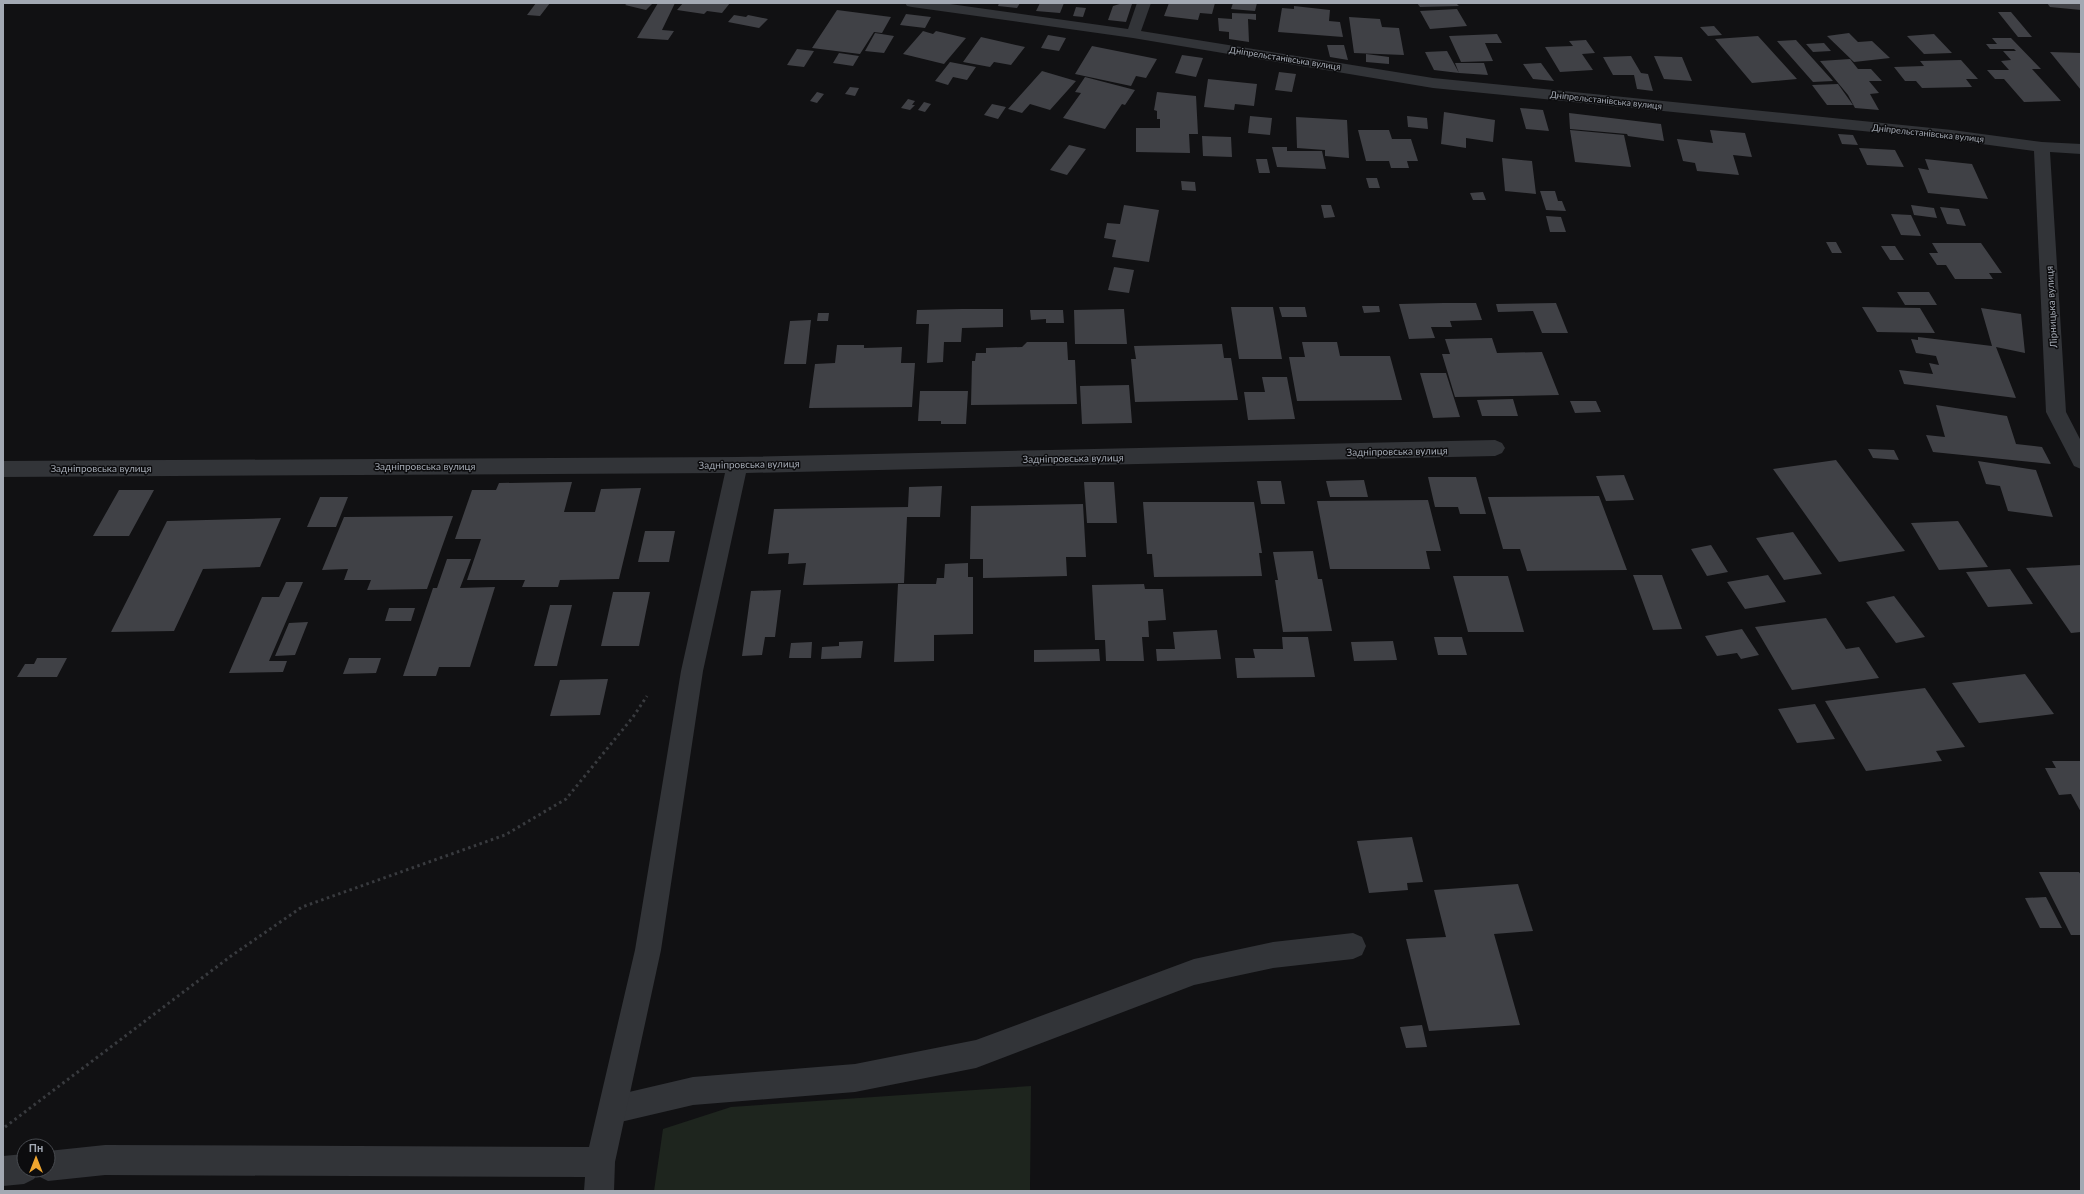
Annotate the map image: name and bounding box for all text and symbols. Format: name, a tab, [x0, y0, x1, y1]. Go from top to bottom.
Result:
street label: Дніпрельстанівська вулиця	[1229, 44, 1341, 72]
street label: Дніпрельстанівська вулиця	[1549, 89, 1663, 111]
street label: Дніпрельстанівська вулиця	[1871, 122, 1985, 144]
street label: Лірницька вулиця	[2043, 266, 2059, 349]
street label: Задніпровська вулиця	[1346, 444, 1448, 458]
street label: Задніпровська вулиця	[1022, 451, 1124, 465]
street label: Задніпровська вулиця	[698, 457, 800, 471]
street label: Задніпровська вулиця	[374, 460, 476, 472]
street label: Задніпровська вулиця	[50, 462, 152, 474]
north arrow	[16, 1138, 56, 1178]
text: Пн	[29, 1141, 43, 1154]

